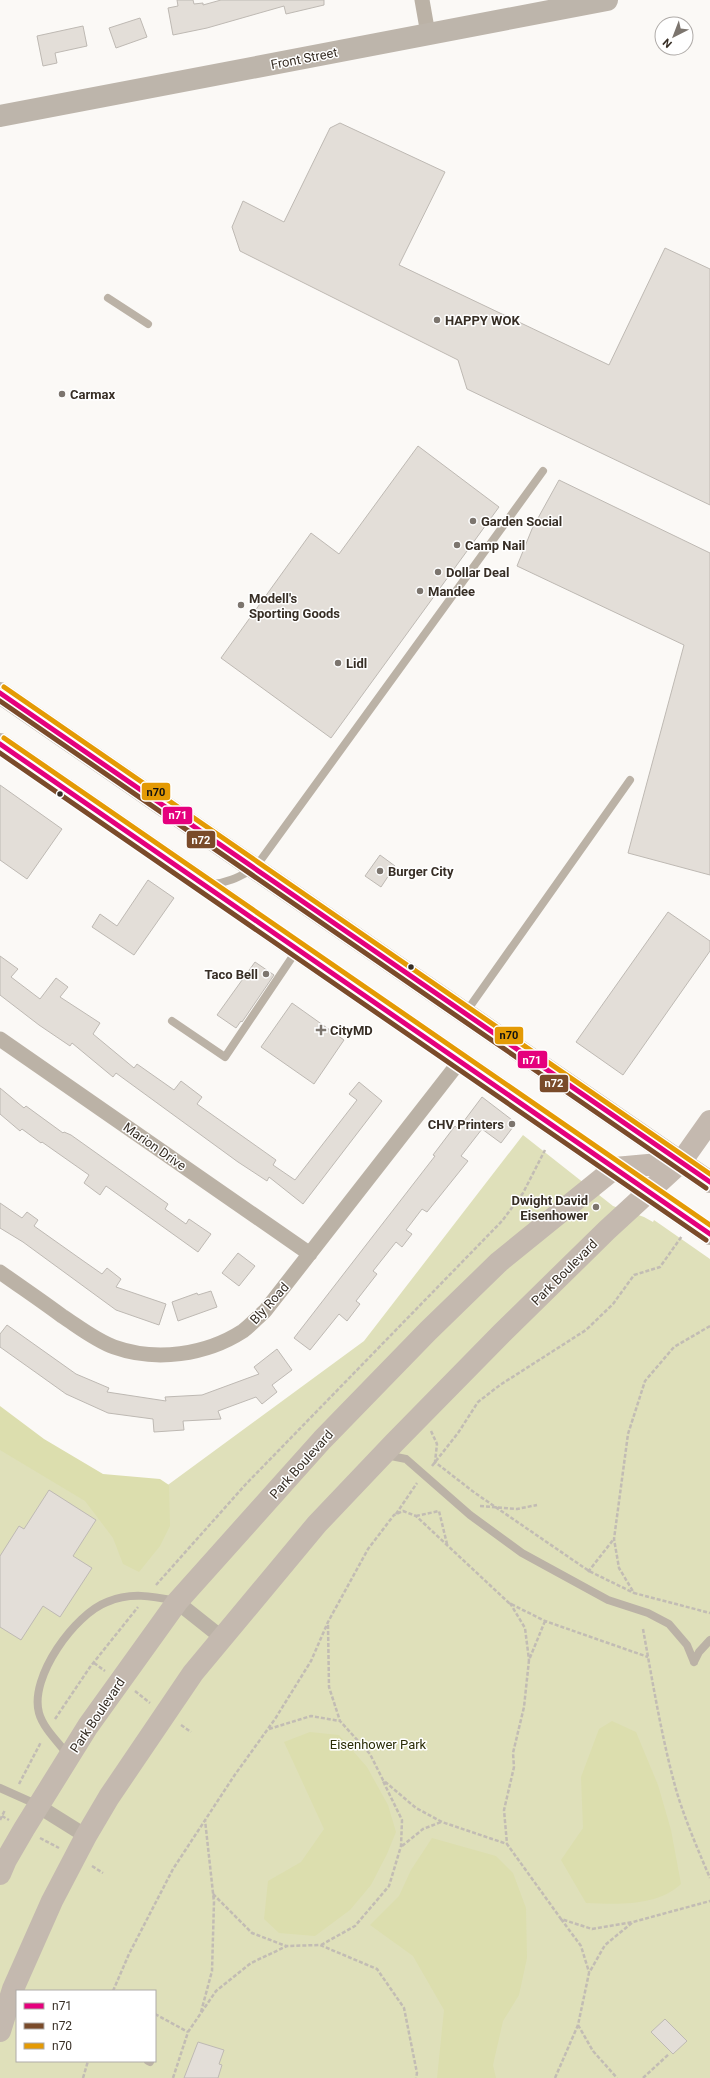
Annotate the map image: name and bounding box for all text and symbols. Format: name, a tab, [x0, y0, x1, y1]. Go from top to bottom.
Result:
north arrow	[654, 16, 694, 56]
text: N	[660, 35, 675, 50]
street label: Front Street	[269, 45, 339, 72]
place label: HAPPY WOK	[445, 313, 520, 328]
marker: HAPPY WOK	[432, 315, 442, 325]
place label: Carmax	[70, 387, 115, 402]
marker: Carmax	[57, 389, 67, 399]
place label: Garden Social	[481, 514, 562, 529]
marker: Garden Social	[468, 516, 478, 526]
place label: Camp Nail	[465, 538, 525, 553]
marker: Camp Nail	[452, 540, 462, 550]
place label: Dollar Deal	[446, 565, 509, 580]
marker: Dollar Deal	[433, 567, 443, 577]
place label: Mandee	[428, 584, 475, 599]
marker: Mandee	[415, 586, 425, 596]
place label: Modell's Sporting Goods	[249, 591, 340, 621]
marker: Modell's Sporting Goods	[236, 600, 246, 610]
place label: Lidl	[346, 656, 367, 671]
marker: Lidl	[333, 658, 343, 668]
line badge: n70	[141, 782, 171, 801]
text: n70	[147, 786, 165, 799]
unlabelled marker	[55, 789, 65, 799]
line badge: n71	[162, 806, 193, 825]
text: n71	[169, 809, 187, 822]
line badge: n72	[186, 830, 216, 849]
text: n72	[192, 834, 210, 847]
place label: Burger City	[388, 864, 454, 879]
marker: Burger City	[375, 866, 385, 876]
unlabelled marker	[406, 962, 416, 972]
place label: Taco Bell	[204, 967, 258, 982]
marker: Taco Bell	[261, 969, 271, 979]
place label: CityMD	[330, 1023, 373, 1038]
marker: CityMD	[315, 1024, 327, 1036]
line badge: n70	[494, 1026, 524, 1045]
text: n70	[500, 1029, 518, 1042]
line badge: n71	[517, 1050, 548, 1069]
text: n71	[523, 1054, 541, 1067]
line badge: n72	[539, 1074, 569, 1093]
text: n72	[545, 1077, 563, 1090]
place label: CHV Printers	[428, 1117, 504, 1132]
street label: Marion Drive	[121, 1119, 189, 1174]
marker: CHV Printers	[507, 1119, 517, 1129]
place label: Dwight David Eisenhower	[512, 1193, 588, 1223]
marker: Dwight David Eisenhower	[591, 1202, 601, 1212]
street label: Park Boulevard	[528, 1236, 600, 1308]
street label: Bly Road	[247, 1280, 292, 1327]
street label: Park Boulevard	[267, 1427, 336, 1502]
street label: Park Boulevard	[67, 1675, 128, 1756]
park label: Eisenhower Park	[330, 1737, 427, 1752]
legend	[16, 1990, 156, 2062]
text: n71	[52, 1999, 72, 2013]
text: n72	[52, 2019, 72, 2033]
text: n70	[52, 2039, 72, 2053]

